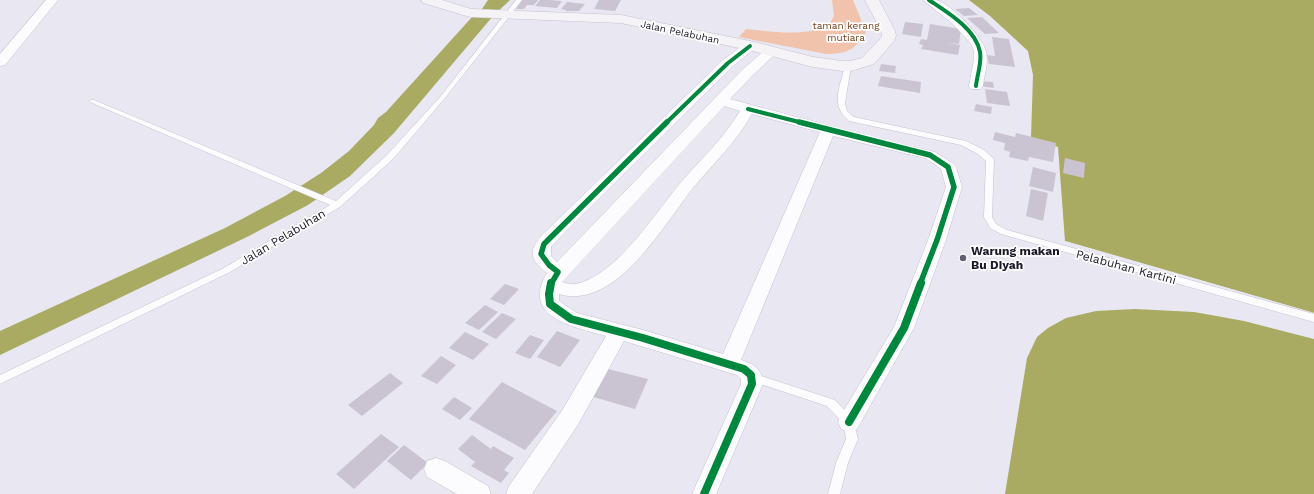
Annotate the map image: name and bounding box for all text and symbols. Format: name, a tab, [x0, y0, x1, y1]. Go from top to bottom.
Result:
street label: Jalan Pelabuhan	[640, 18, 720, 46]
park label: taman kerang mutiara	[812, 20, 880, 43]
street label: Jalan Pelabuhan	[238, 206, 328, 268]
place label: Warung makan Bu Diyah	[971, 244, 1060, 272]
street label: Pelabuhan Kartini	[1074, 247, 1178, 287]
marker: Warung makan Bu Diyah	[958, 253, 968, 263]

